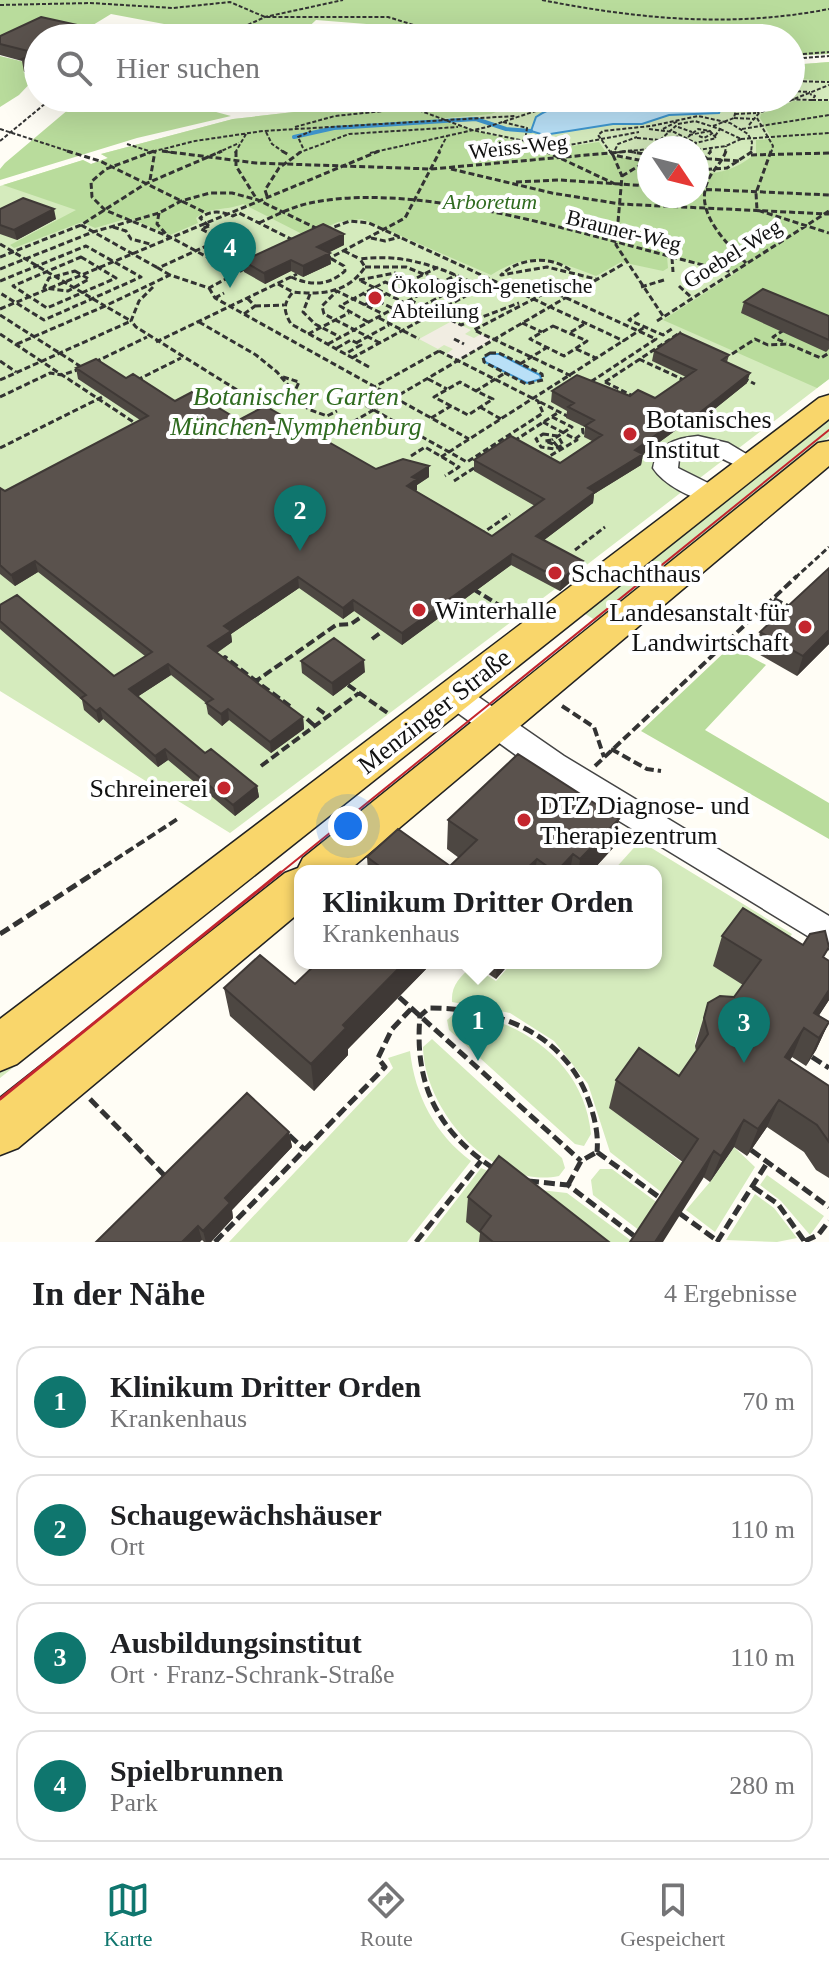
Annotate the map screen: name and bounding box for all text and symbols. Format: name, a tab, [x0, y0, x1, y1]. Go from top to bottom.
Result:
search box	[24, 24, 805, 112]
icon: search	[52, 46, 96, 90]
text: Hier suchen	[116, 51, 260, 84]
street label: Weiss-Weg	[467, 129, 569, 164]
north arrow	[637, 136, 709, 208]
park label: Arboretum	[441, 189, 537, 214]
street label: Brauner-Weg	[564, 204, 684, 257]
street label: Goebel-Weg	[679, 214, 786, 293]
pin: 4	[204, 222, 256, 288]
place label: Ökologisch-genetische Abteilung	[391, 273, 593, 323]
marker: Ökologisch-genetische Abteilung	[366, 289, 384, 307]
park label: Botanischer Garten München-Nymphenburg	[169, 382, 422, 441]
place label: Botanisches Institut	[646, 405, 772, 464]
marker: Botanisches Institut	[621, 425, 639, 443]
pin: 2	[274, 485, 326, 551]
place label: Schachthaus	[571, 559, 701, 588]
marker: Schachthaus	[546, 564, 564, 582]
place label: Winterhalle	[435, 596, 557, 625]
place label: Landesanstalt für Landwirtschaft	[609, 598, 790, 657]
marker: Winterhalle	[410, 601, 428, 619]
marker: Landesanstalt für Landwirtschaft	[796, 618, 814, 636]
street label: Menzinger Straße	[352, 643, 516, 780]
place label: Schreinerei	[90, 774, 208, 803]
marker: Schreinerei	[215, 779, 233, 797]
place label: DTZ Diagnose- und Therapiezentrum	[540, 791, 749, 850]
your location	[328, 806, 368, 846]
marker: DTZ Diagnose- und Therapiezentrum	[515, 811, 533, 829]
popup	[294, 865, 662, 969]
text: Klinikum Dritter Orden	[322, 885, 634, 918]
text: Krankenhaus	[322, 919, 460, 948]
pin: 1	[452, 995, 504, 1061]
pin: 3	[718, 997, 770, 1063]
text: In der Nähe	[32, 1275, 205, 1312]
text: 4 Ergebnisse	[664, 1279, 797, 1308]
text: Klinikum Dritter Orden	[110, 1370, 421, 1403]
text: 1	[54, 1387, 67, 1416]
text: 70 m	[742, 1387, 795, 1416]
text: Krankenhaus	[110, 1404, 247, 1433]
text: Schaugewächshäuser	[110, 1498, 382, 1531]
text: 2	[54, 1515, 67, 1544]
text: 110 m	[730, 1515, 795, 1544]
text: Ort	[110, 1532, 145, 1561]
text: Ausbildungsinstitut	[110, 1626, 362, 1659]
text: 3	[54, 1643, 67, 1672]
text: 110 m	[730, 1643, 795, 1672]
text: Ort · Franz-Schrank-Straße	[110, 1660, 394, 1689]
text: Spielbrunnen	[110, 1754, 283, 1787]
text: 4	[54, 1771, 67, 1800]
text: 280 m	[729, 1771, 795, 1800]
text: Park	[110, 1788, 158, 1817]
tab: Karte	[104, 1878, 153, 1952]
tab: Route	[360, 1878, 413, 1952]
tab: Gespeichert	[620, 1878, 725, 1952]

